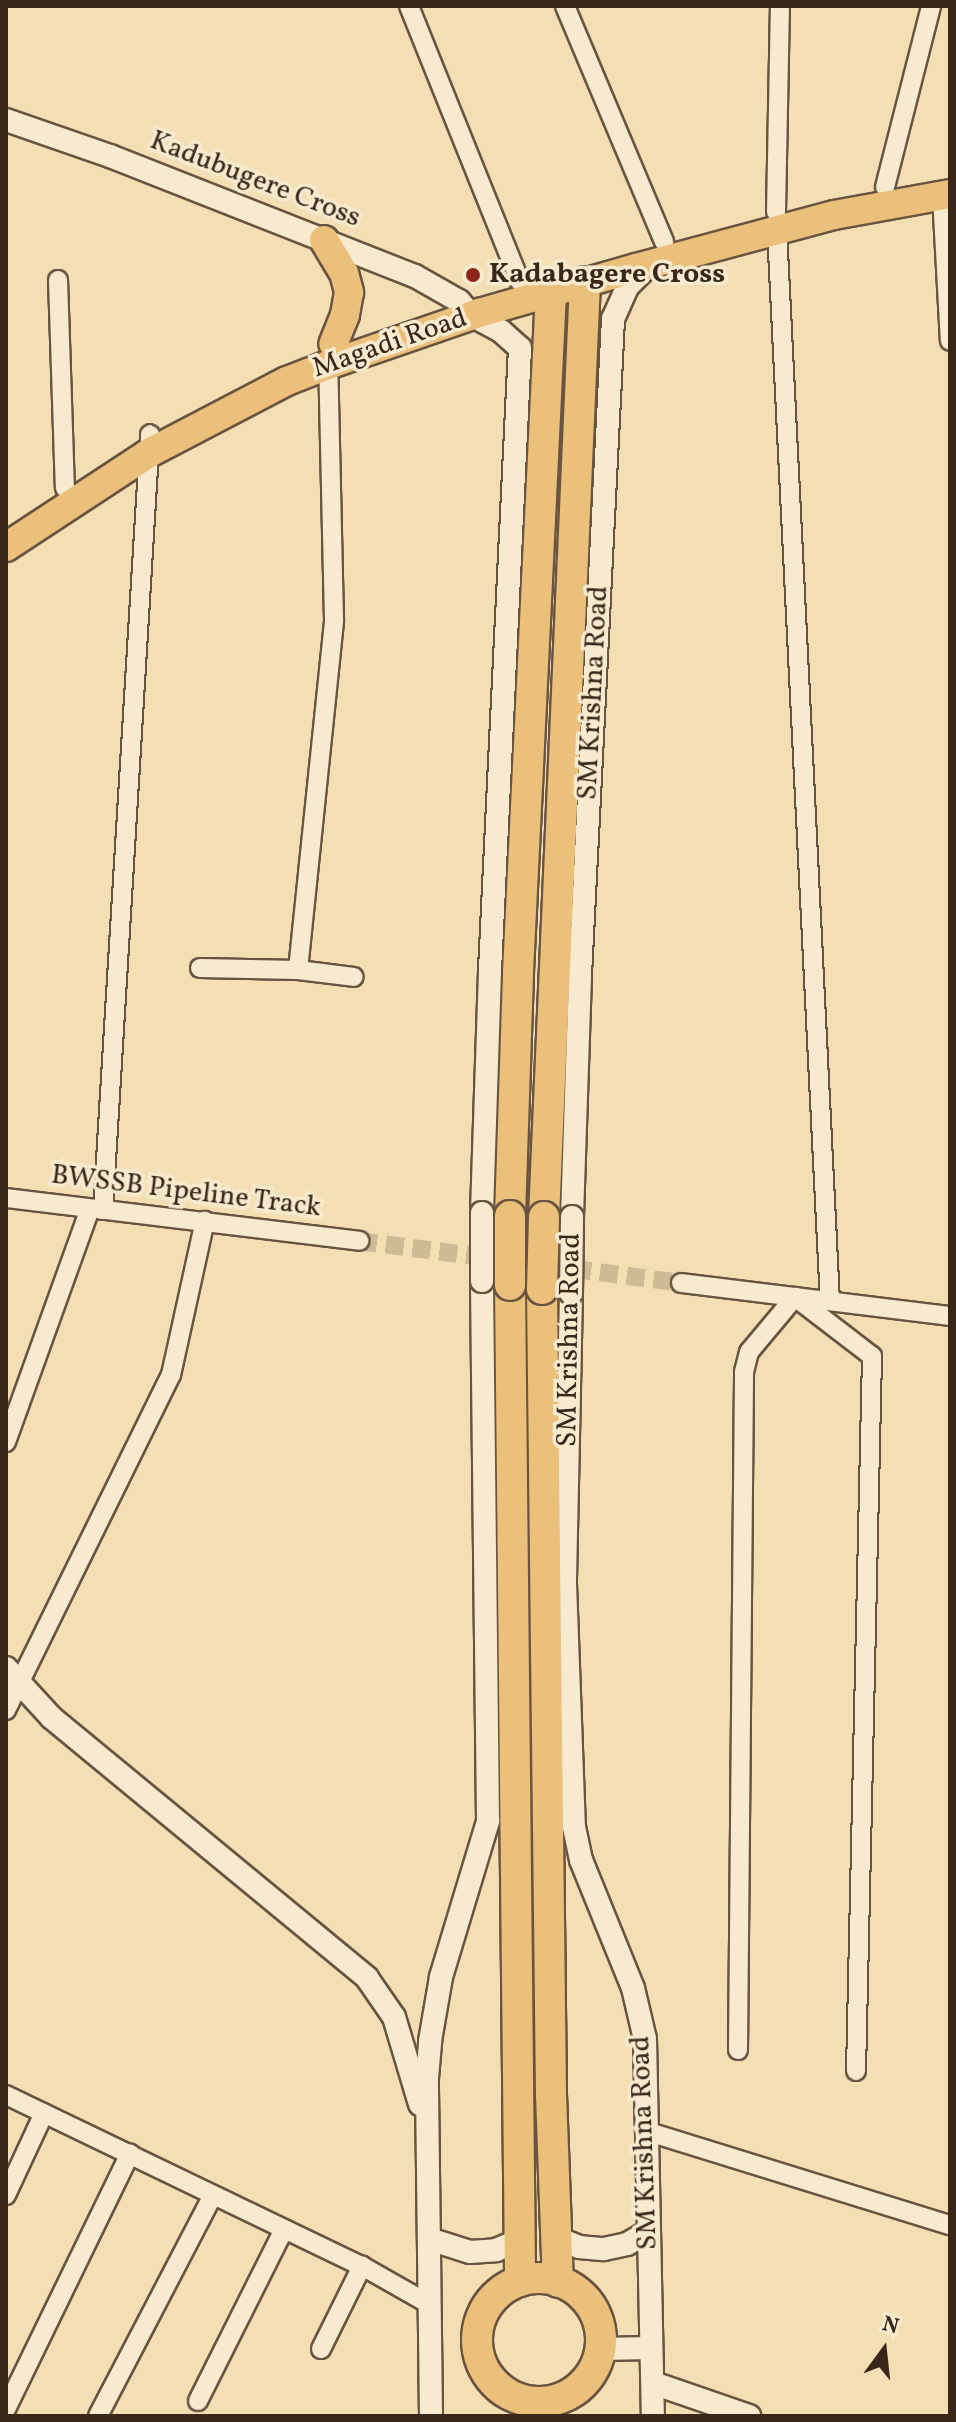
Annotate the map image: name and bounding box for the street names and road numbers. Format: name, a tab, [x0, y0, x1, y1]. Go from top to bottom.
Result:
street label: Kadubugere Cross	[145, 124, 365, 236]
street label: Magadi Road	[308, 302, 472, 386]
street label: SM Krishna Road	[572, 585, 616, 801]
street label: BWSSB Pipeline Track	[49, 1159, 323, 1225]
street label: SM Krishna Road	[551, 1233, 589, 1447]
street label: SM Krishna Road	[624, 2035, 666, 2251]

